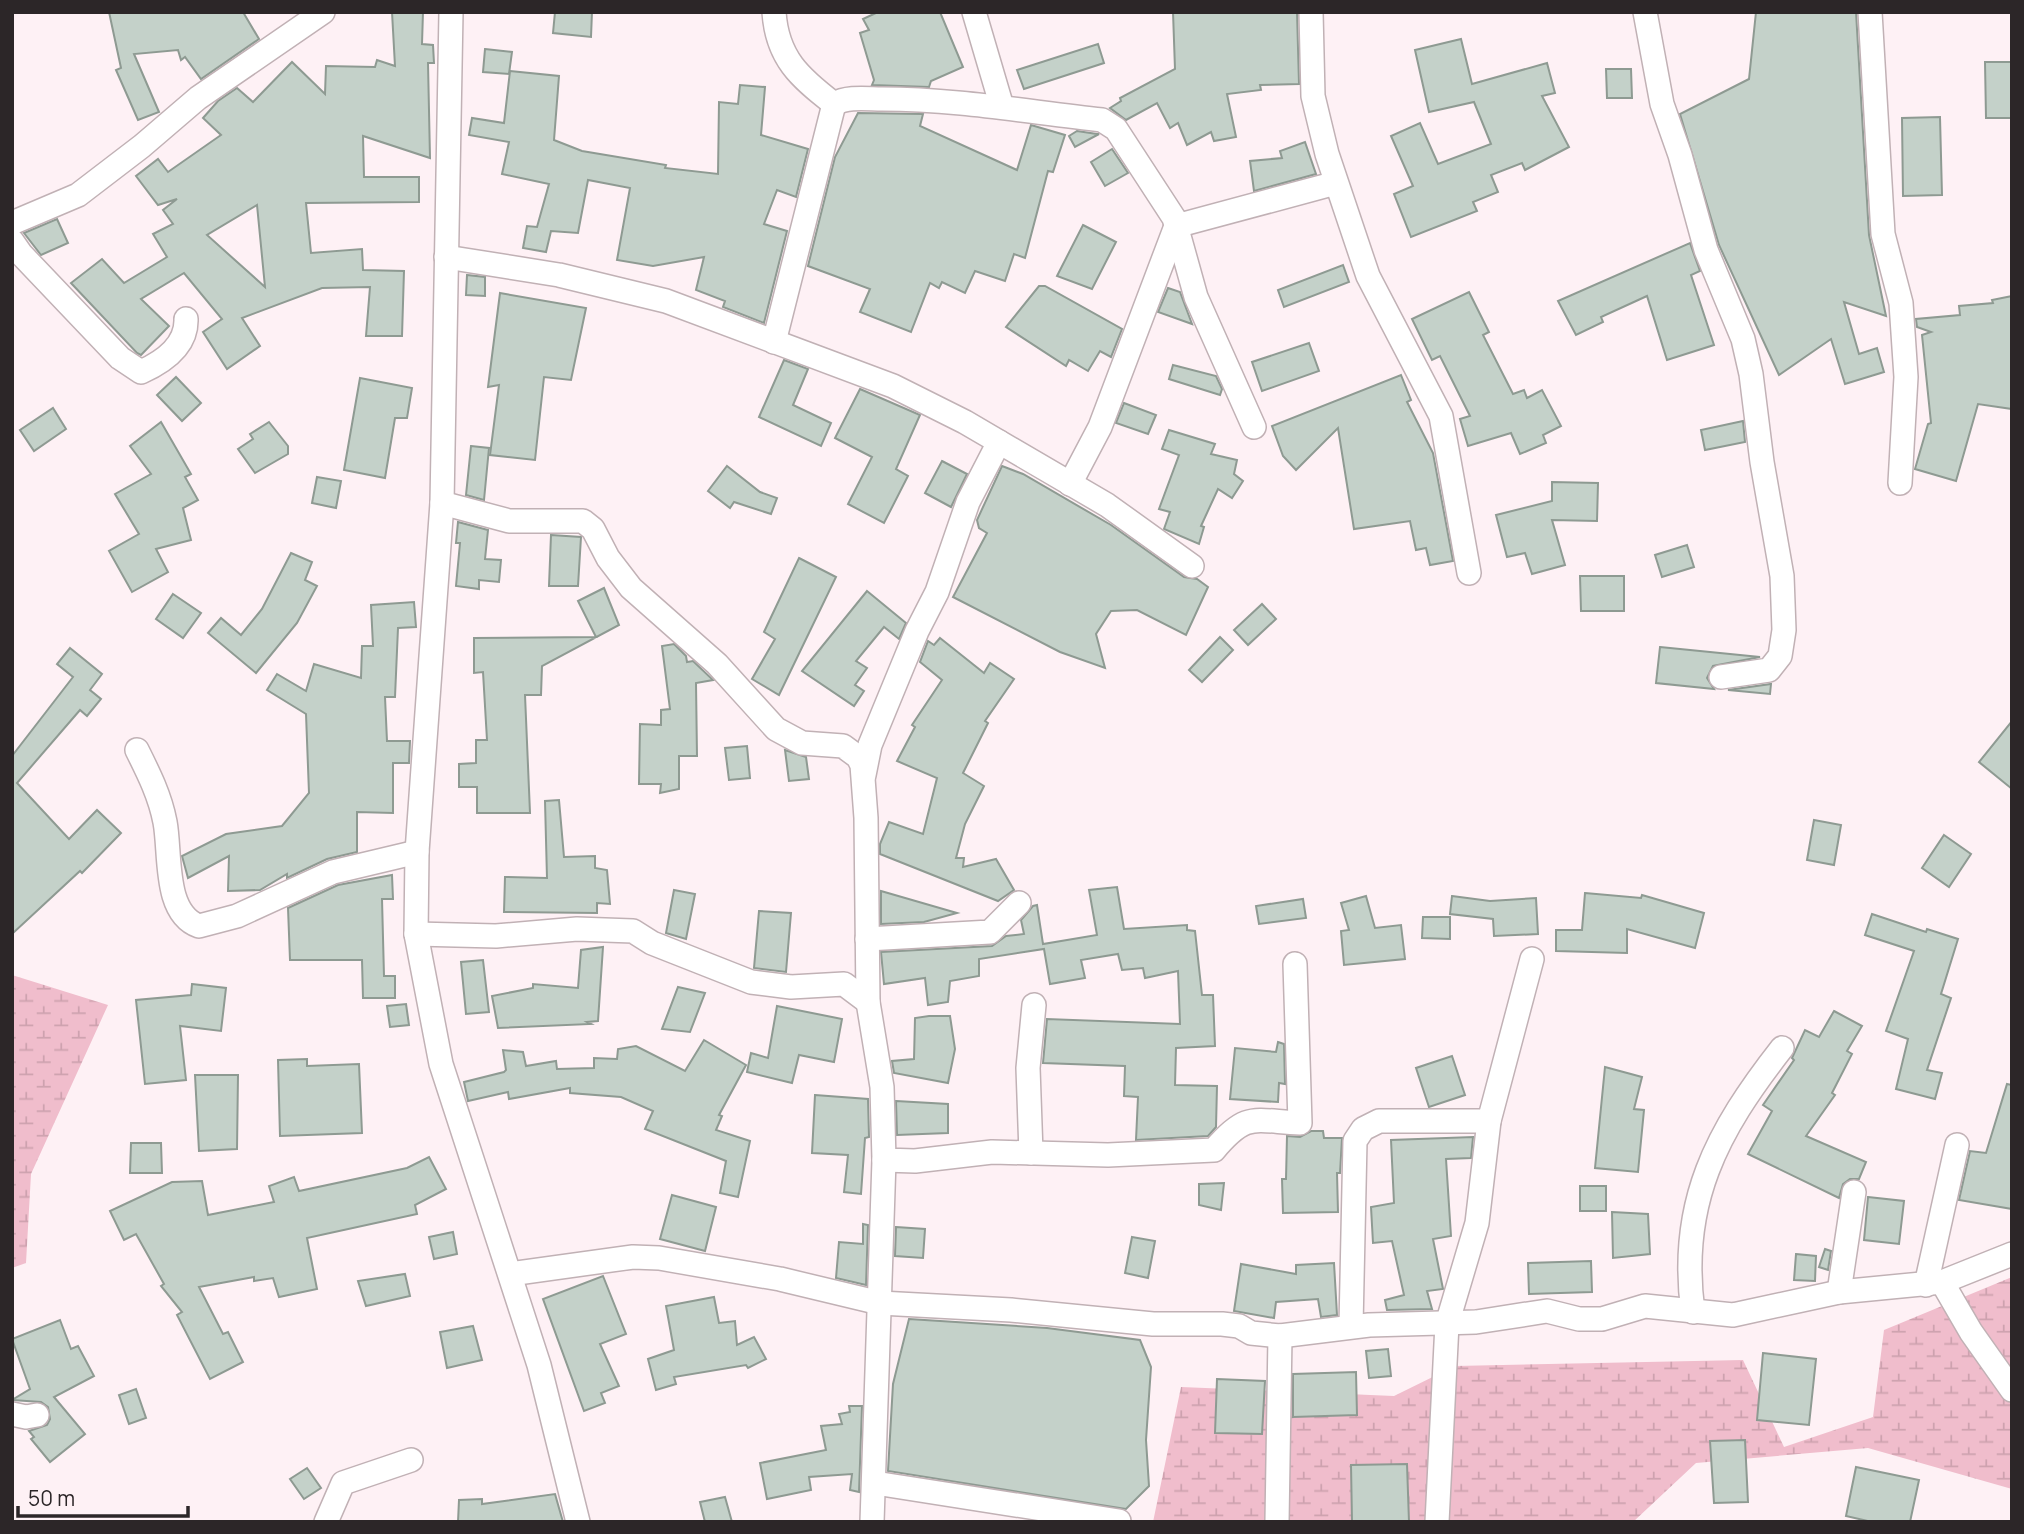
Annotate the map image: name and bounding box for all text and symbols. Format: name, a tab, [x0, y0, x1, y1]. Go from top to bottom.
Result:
scale bar	[18, 1474, 187, 1518]
text: 50 m	[28, 1484, 75, 1512]

